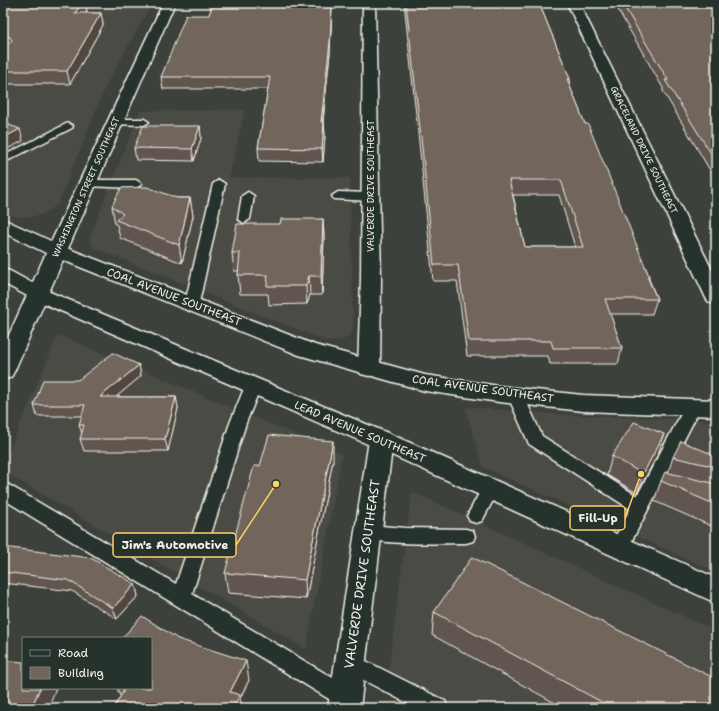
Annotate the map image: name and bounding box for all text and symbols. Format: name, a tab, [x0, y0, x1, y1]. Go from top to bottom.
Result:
street label: GRACELAND DRIVE SOUTHEAST	[608, 84, 680, 216]
street label: WASHINGTON STREET SOUTHEAST	[49, 114, 123, 259]
street label: VALVERDE DRIVE SOUTHEAST	[365, 119, 377, 252]
street label: COAL AVENUE SOUTHEAST	[105, 264, 244, 330]
street label: COAL AVENUE SOUTHEAST	[411, 372, 555, 406]
street label: LEAD AVENUE SOUTHEAST	[292, 397, 428, 467]
street label: VALVERDE DRIVE SOUTHEAST	[340, 478, 384, 670]
callout: Fill-Up	[570, 506, 625, 530]
text: Fill-Up	[578, 510, 618, 526]
callout: Jim's Automotive	[113, 533, 236, 557]
text: Jim's Automotive	[121, 537, 229, 553]
legend	[22, 637, 152, 689]
text: Road	[58, 645, 89, 661]
text: Building	[58, 665, 104, 681]

